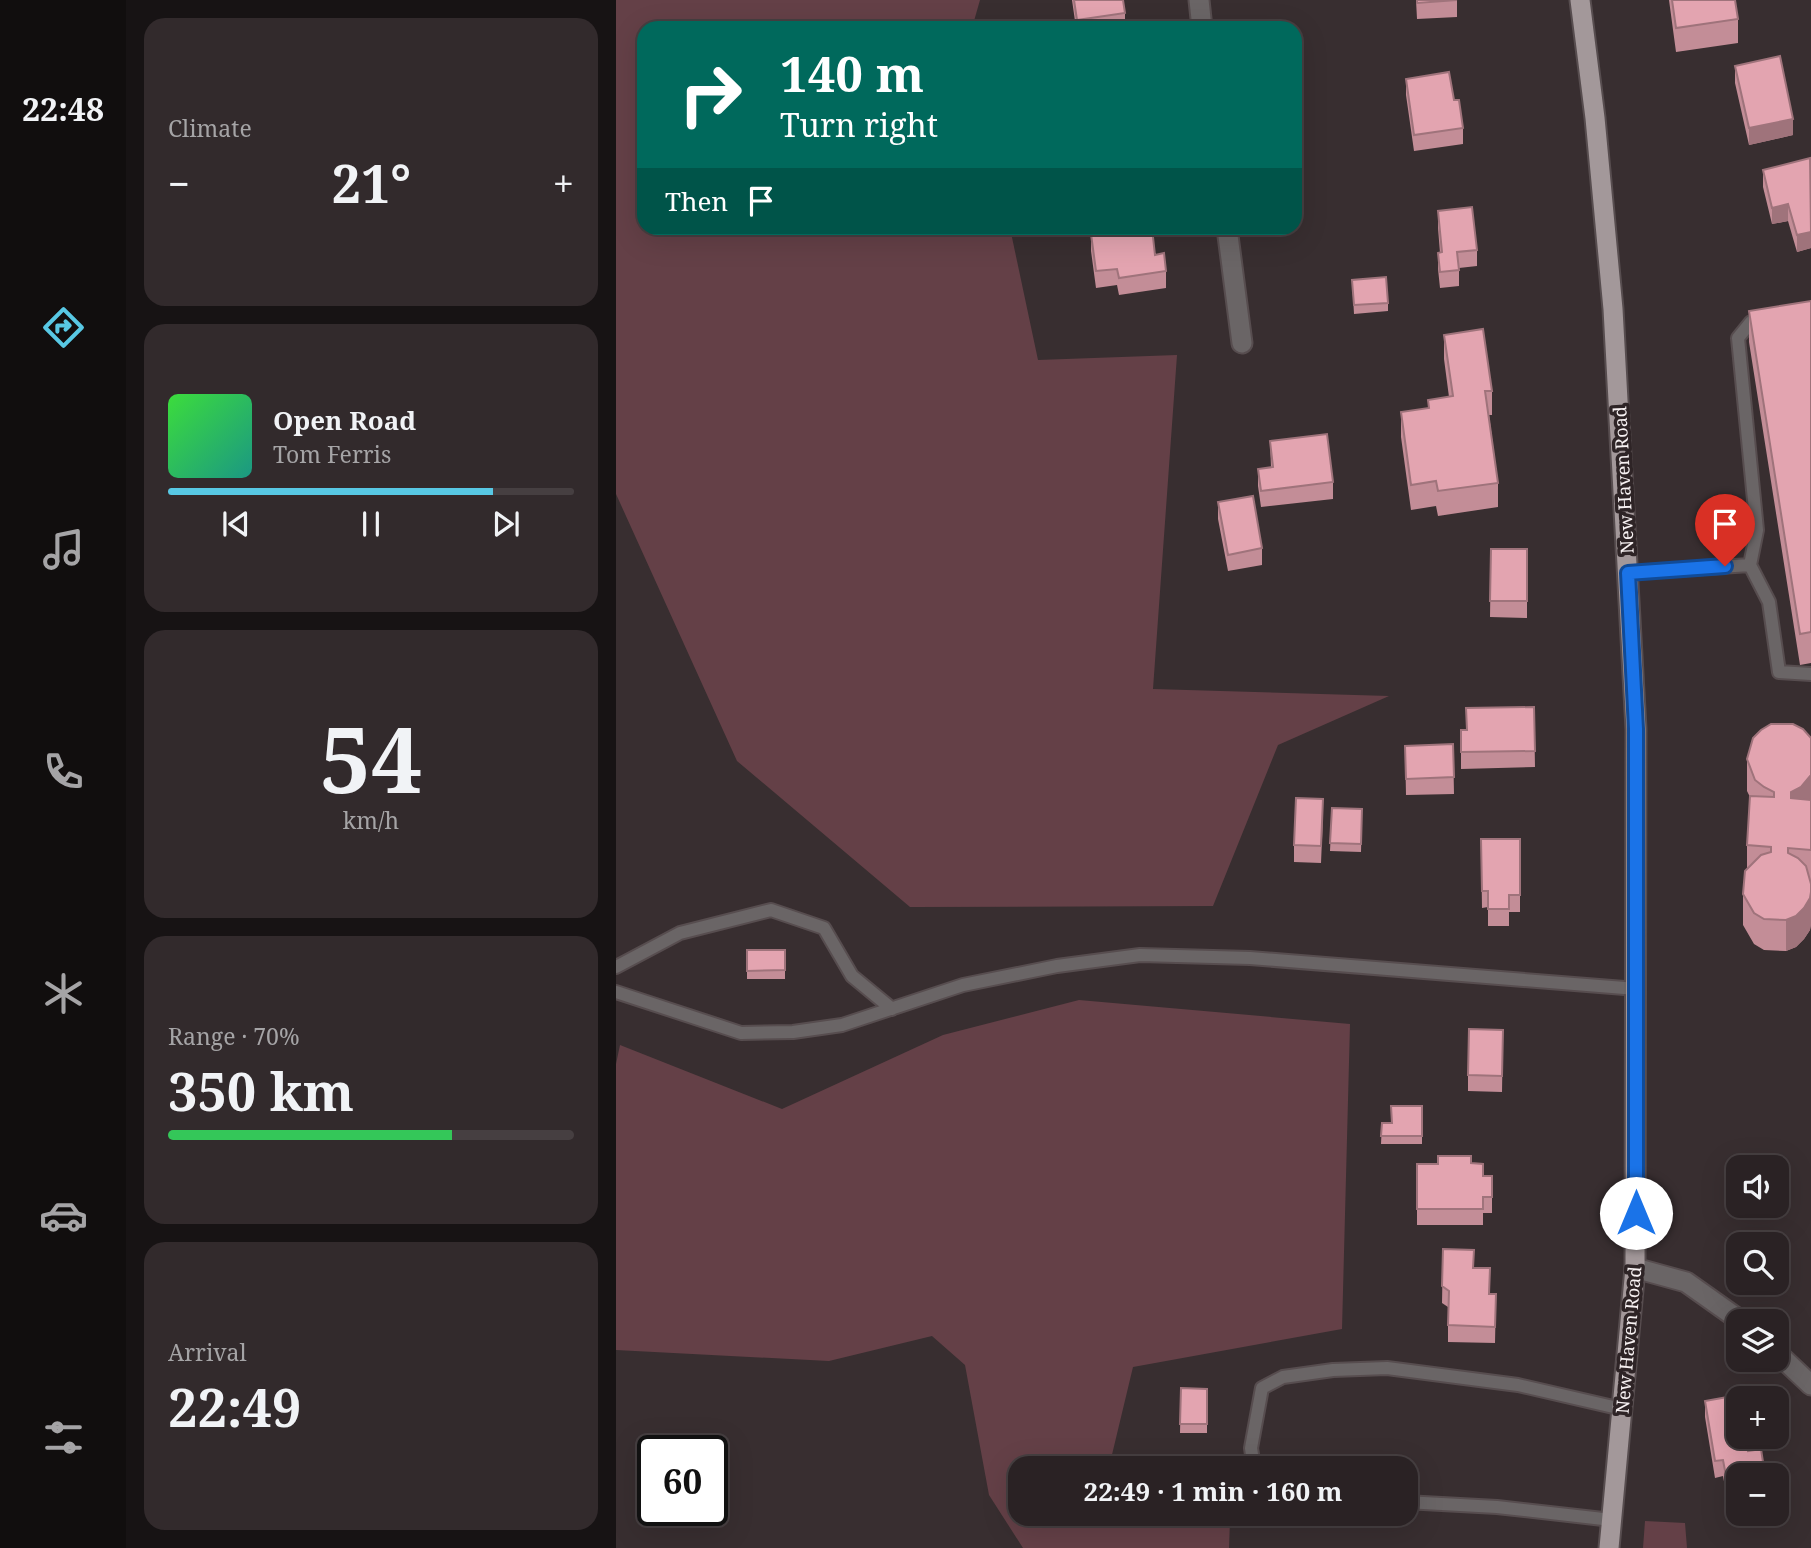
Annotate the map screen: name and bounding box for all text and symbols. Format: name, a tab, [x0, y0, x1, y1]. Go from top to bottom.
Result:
text: 140 m	[780, 40, 924, 106]
icon: right	[665, 49, 756, 140]
text: 22:48	[22, 87, 104, 130]
text: Turn right	[780, 103, 938, 146]
text: Climate	[168, 112, 252, 144]
text: 21°	[332, 147, 411, 218]
text: −	[168, 157, 190, 209]
text: +	[553, 157, 574, 209]
icon: arrive	[742, 182, 780, 220]
text: Then	[665, 183, 728, 219]
icon: directions	[39, 303, 88, 352]
text: Open Road	[273, 402, 416, 438]
street label: New Haven Road	[1607, 406, 1639, 554]
text: Tom Ferris	[273, 438, 391, 470]
pin	[1695, 494, 1755, 566]
icon: previous	[217, 505, 255, 543]
icon: pause	[352, 505, 390, 543]
icon: next	[487, 505, 525, 543]
icon: arrive	[1706, 505, 1744, 543]
icon: music	[39, 525, 88, 574]
text: 54	[320, 696, 422, 820]
icon: phone	[39, 747, 88, 796]
text: km/h	[343, 804, 399, 836]
icon: climate	[39, 969, 88, 1018]
text: Range · 70%	[168, 1020, 300, 1052]
text: 350 km	[168, 1055, 354, 1126]
map controls	[1726, 1155, 1789, 1526]
button: sound	[1726, 1155, 1789, 1218]
position arrow	[1599, 1176, 1673, 1250]
icon: car	[39, 1191, 88, 1240]
button: search	[1726, 1232, 1789, 1295]
street label: New Haven Road	[1610, 1265, 1646, 1415]
button: layers	[1726, 1309, 1789, 1372]
text: Arrival	[168, 1336, 247, 1368]
text: 22:49	[168, 1371, 301, 1442]
button: +	[1726, 1386, 1789, 1449]
icon: filters	[39, 1413, 88, 1462]
speed limit sign: 60	[637, 1435, 728, 1526]
button: −	[1726, 1463, 1789, 1526]
text: 22:49 · 1 min · 160 m	[1083, 1473, 1343, 1509]

